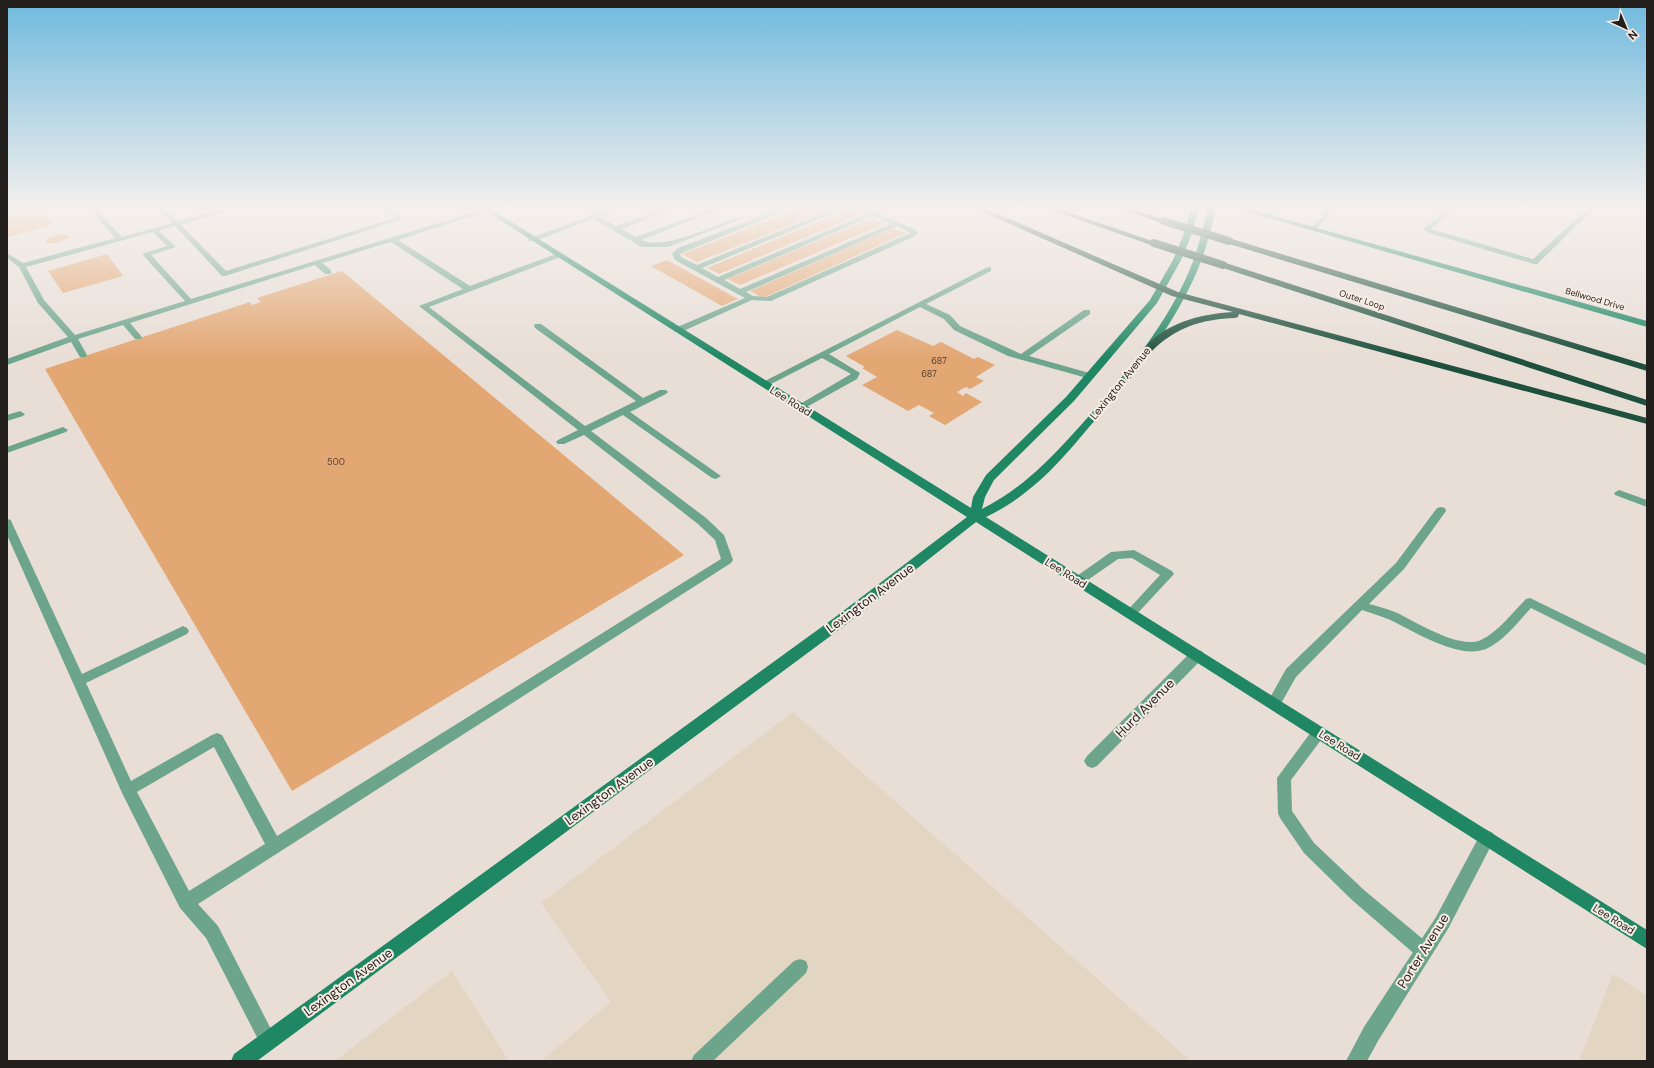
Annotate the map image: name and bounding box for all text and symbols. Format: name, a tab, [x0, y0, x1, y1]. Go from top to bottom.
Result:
north arrow	[1606, 8, 1646, 48]
text: N	[1625, 27, 1641, 43]
street label: Bellwood Drive	[1564, 285, 1626, 313]
street label: Outer Loop	[1338, 287, 1387, 313]
street label: Lexington Avenue	[1086, 344, 1154, 422]
house number: 687	[931, 355, 947, 367]
house number: 687	[921, 368, 937, 380]
street label: Lee Road	[768, 383, 815, 419]
house number: 500	[327, 456, 345, 468]
street label: Lee Road	[1043, 555, 1090, 591]
street label: Lexington Avenue	[823, 559, 917, 637]
street label: Hurd Avenue	[1112, 675, 1178, 741]
street label: Lee Road	[1317, 727, 1364, 763]
street label: Lexington Avenue	[561, 753, 657, 829]
street label: Lee Road	[1591, 901, 1638, 937]
street label: Porter Avenue	[1393, 911, 1453, 991]
street label: Lexington Avenue	[300, 944, 396, 1020]

